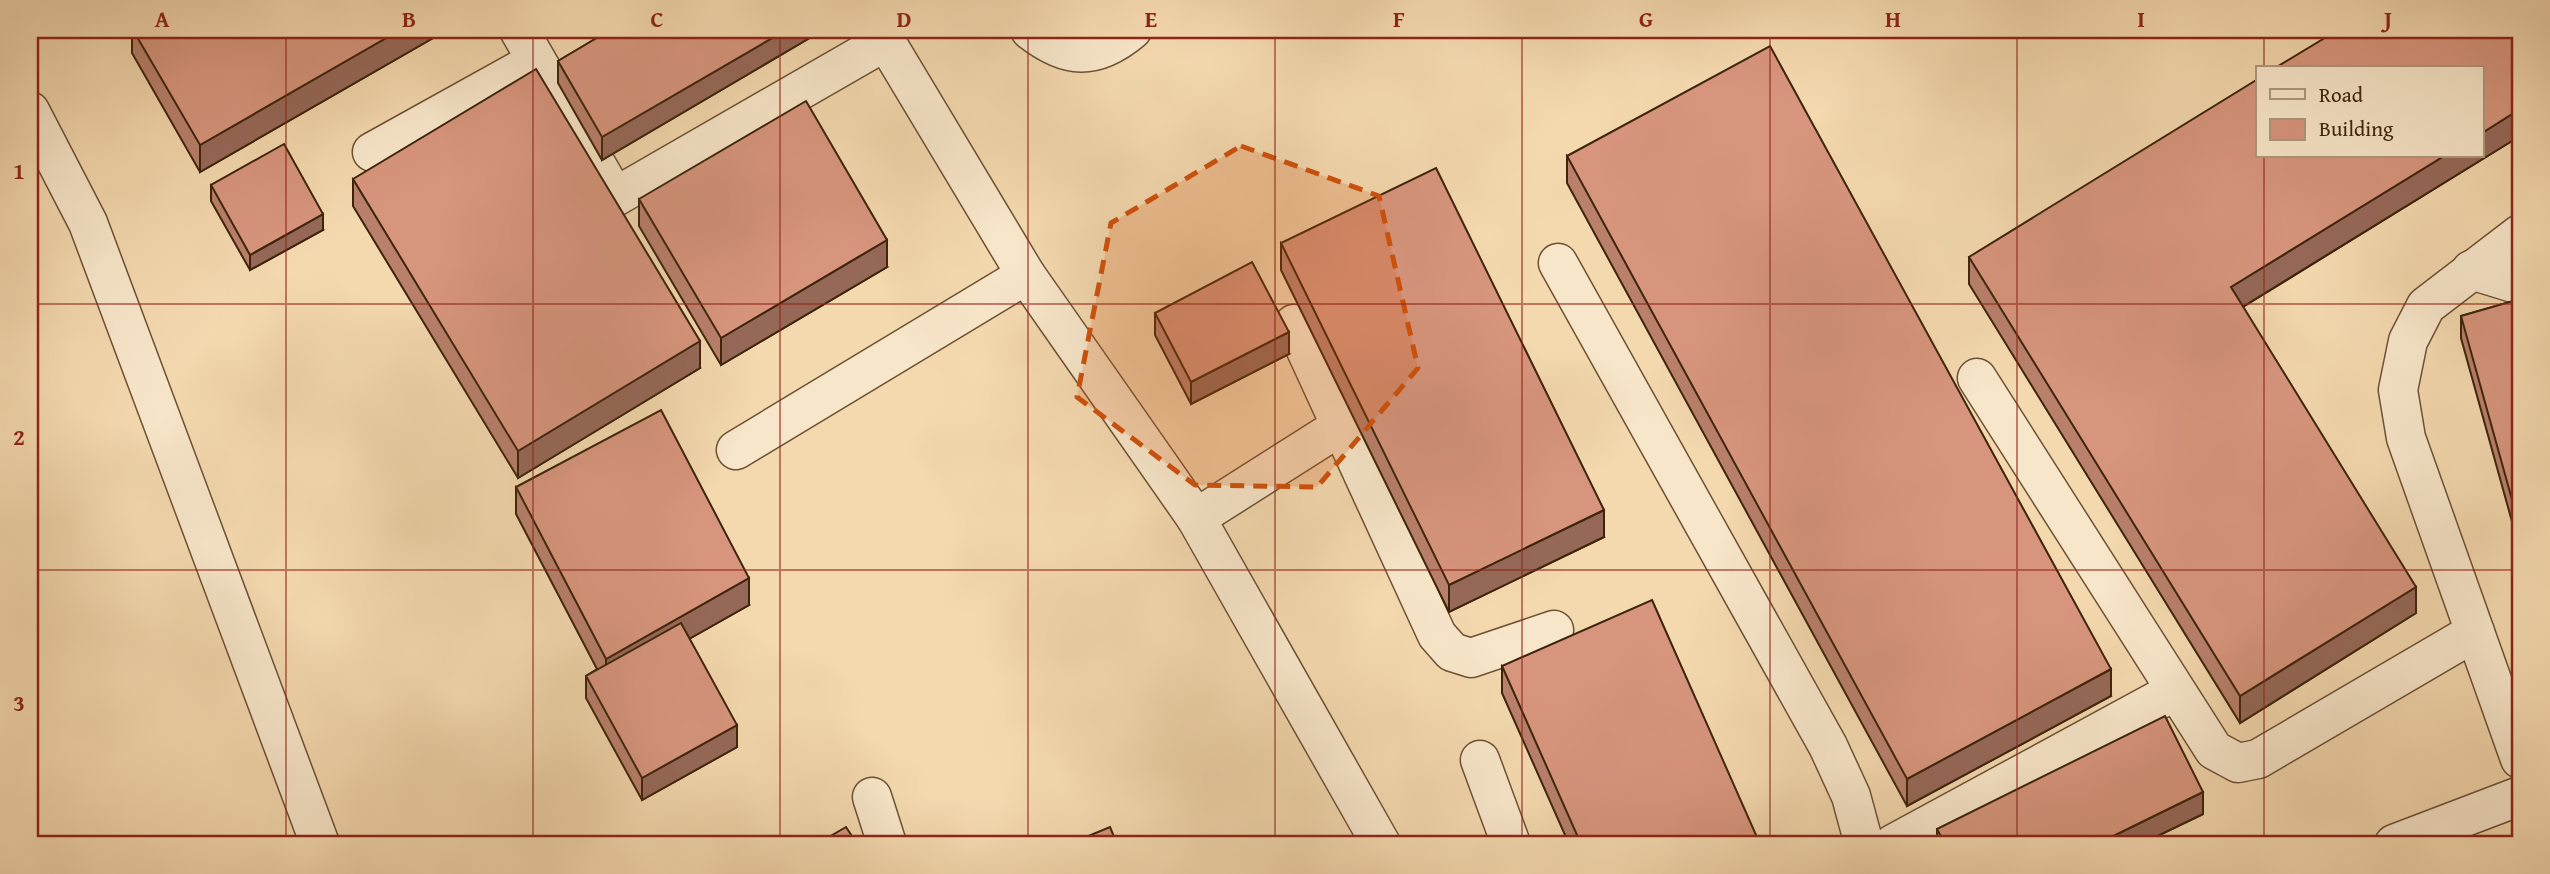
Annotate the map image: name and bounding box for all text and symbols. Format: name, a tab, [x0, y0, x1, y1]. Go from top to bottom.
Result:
text: A	[155, 2, 170, 35]
text: B	[402, 2, 416, 35]
text: C	[650, 2, 664, 35]
text: D	[897, 2, 912, 35]
text: E	[1145, 2, 1157, 35]
text: F	[1393, 2, 1405, 35]
text: G	[1639, 2, 1653, 35]
text: H	[1885, 2, 1901, 35]
text: I	[2137, 2, 2145, 35]
text: J	[2380, 2, 2392, 35]
legend	[2256, 66, 2484, 158]
text: Road	[2319, 79, 2364, 110]
text: Building	[2319, 113, 2394, 144]
text: 1	[13, 154, 25, 187]
text: 2	[13, 420, 25, 453]
text: 3	[13, 686, 25, 719]

